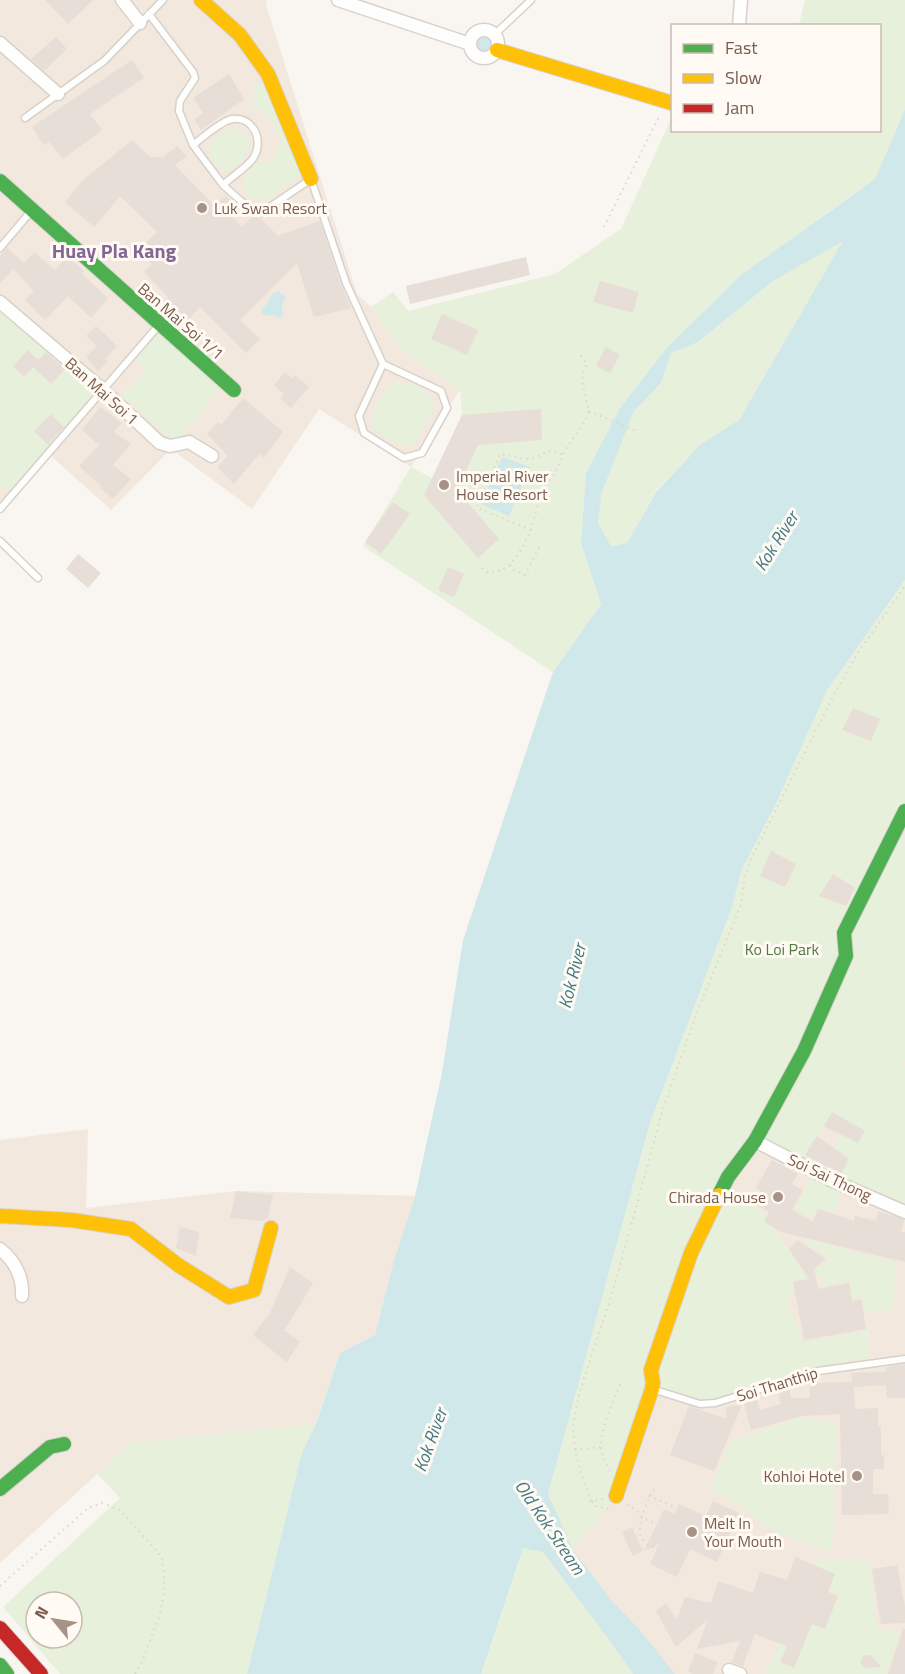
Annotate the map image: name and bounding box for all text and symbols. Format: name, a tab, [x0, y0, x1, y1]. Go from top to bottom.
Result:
legend	[671, 24, 881, 132]
text: Fast	[725, 34, 758, 61]
text: Slow	[725, 64, 762, 91]
text: Jam	[725, 94, 754, 121]
place label: Luk Swan Resort	[214, 196, 327, 220]
marker: Luk Swan Resort	[195, 201, 209, 215]
district label: Huay Pla Kang	[52, 235, 177, 266]
street label: Ban Mai Soi 1/1	[133, 277, 229, 365]
street label: Ban Mai Soi 1	[60, 351, 144, 431]
place label: Imperial River House Resort	[456, 464, 549, 506]
marker: Imperial River House Resort	[437, 478, 451, 492]
water label: Kok River	[747, 504, 806, 576]
park label: Ko Loi Park	[745, 937, 820, 961]
water label: Kok River	[551, 939, 594, 1011]
street label: Soi Sai Thong	[784, 1147, 876, 1207]
place label: Chirada House	[668, 1185, 766, 1209]
marker: Chirada House	[771, 1190, 785, 1204]
street label: Soi Thanthip	[733, 1360, 821, 1408]
water label: Kok River	[406, 1402, 455, 1475]
place label: Kohloi Hotel	[763, 1464, 845, 1488]
marker: Kohloi Hotel	[850, 1469, 864, 1483]
water label: Old Kok Stream	[508, 1474, 592, 1581]
place label: Melt In Your Mouth	[704, 1511, 782, 1553]
marker: Melt In Your Mouth	[685, 1525, 699, 1539]
north arrow	[24, 1590, 84, 1650]
text: N	[28, 1602, 54, 1623]

